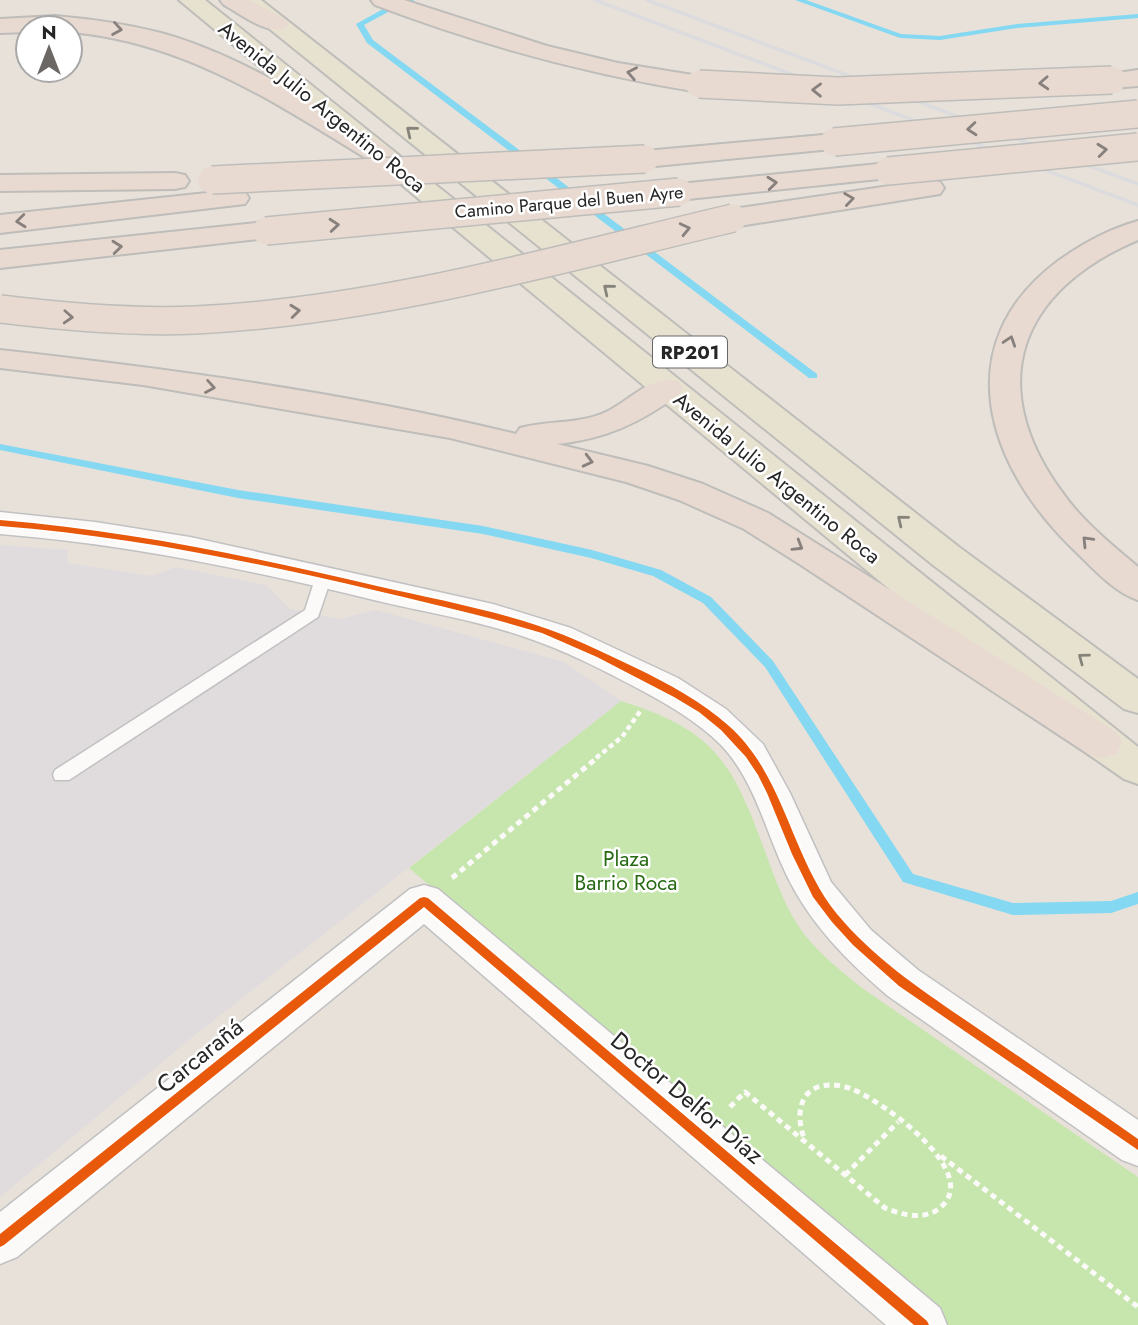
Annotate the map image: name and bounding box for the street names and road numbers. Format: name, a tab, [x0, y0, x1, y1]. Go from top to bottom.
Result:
street label: Avenida Julio Argentino Roca	[212, 14, 432, 200]
street label: Camino Parque del Buen Ayre	[454, 179, 684, 225]
road number: RP201	[653, 336, 727, 368]
street label: Avenida Julio Argentino Roca	[667, 385, 887, 571]
street label: Carcarañá	[149, 1010, 251, 1102]
street label: Doctor Delfor Díaz	[603, 1023, 771, 1172]

